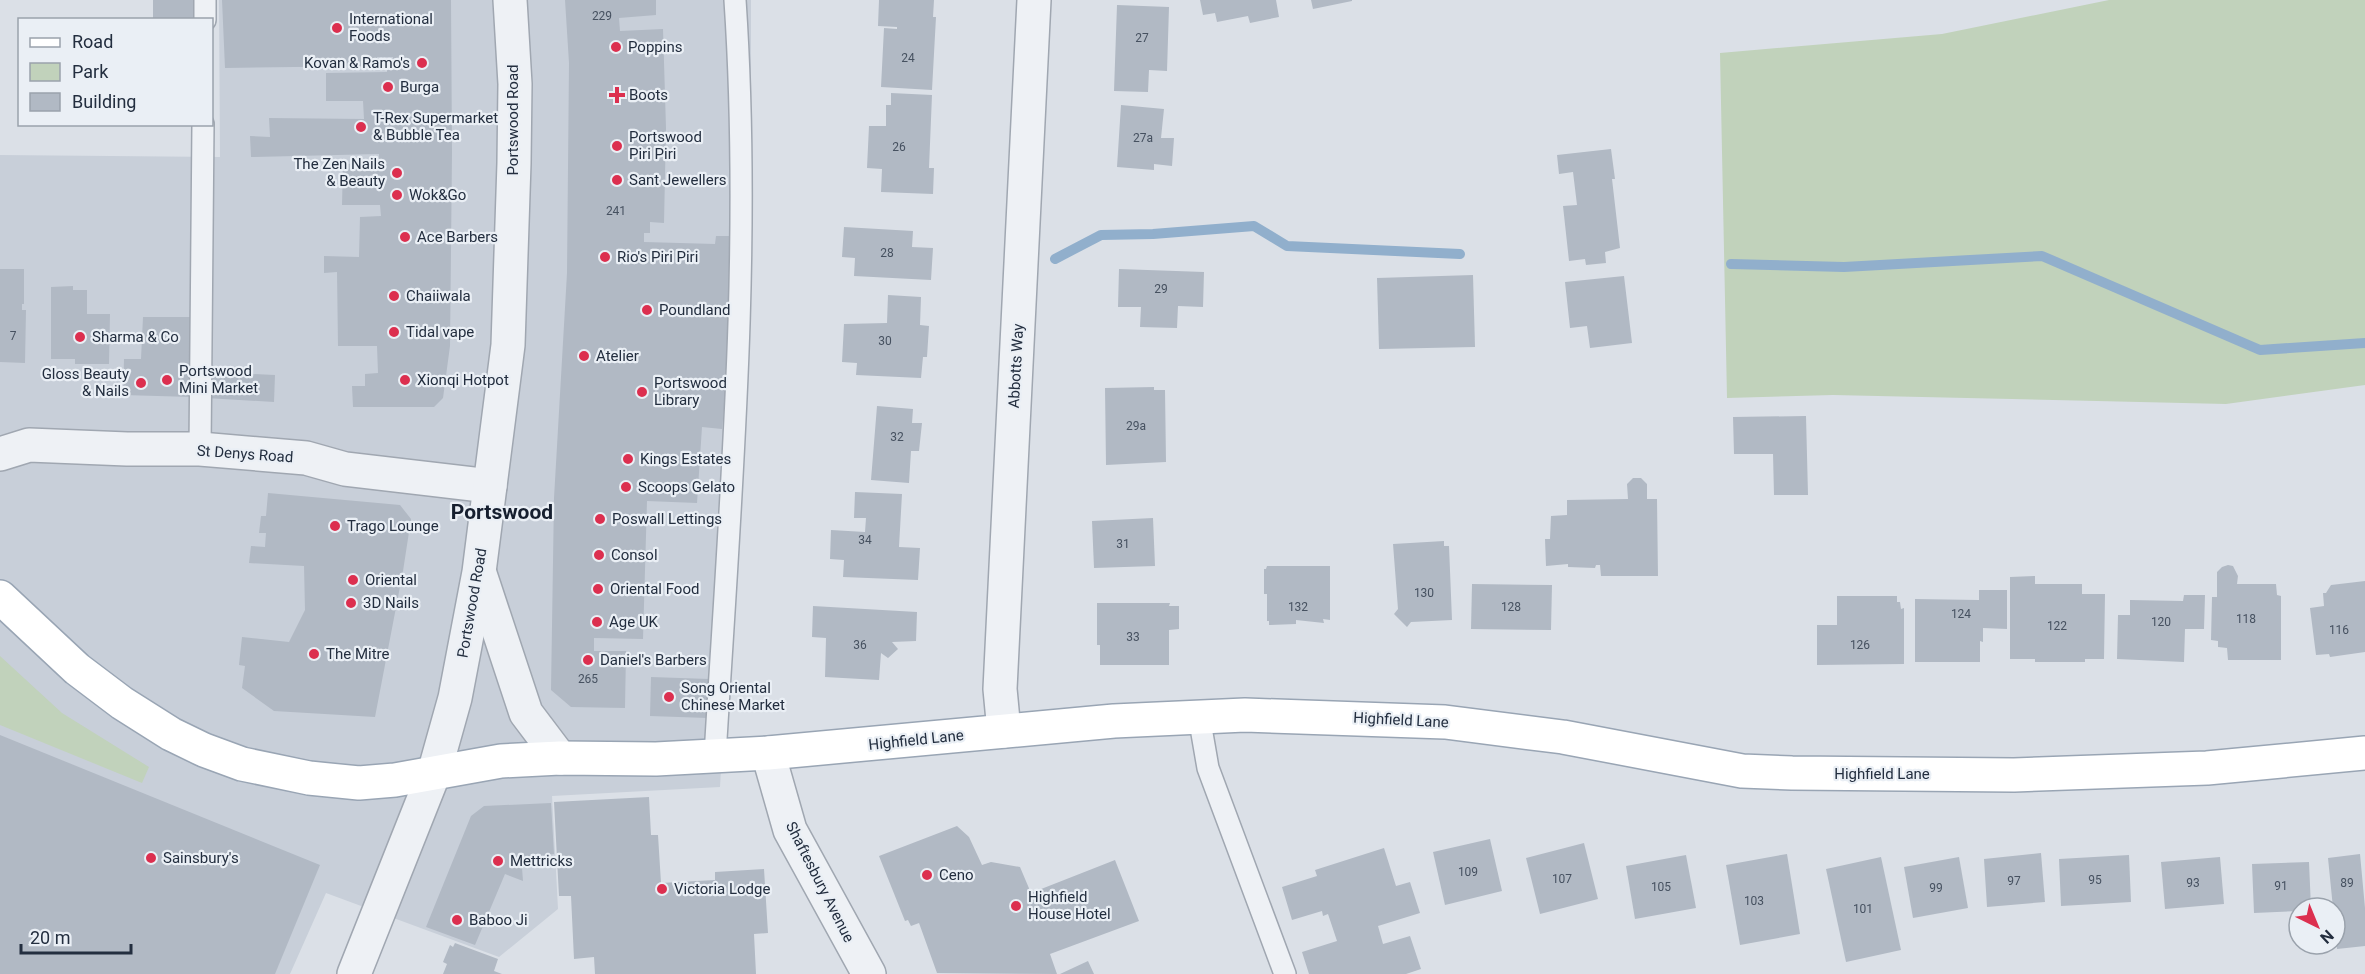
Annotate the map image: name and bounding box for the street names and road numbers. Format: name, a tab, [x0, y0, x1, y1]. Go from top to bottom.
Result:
street label: Portswood Road	[504, 65, 522, 176]
street label: Abbotts Way	[1005, 323, 1027, 409]
street label: St Denys Road	[196, 442, 294, 466]
street label: Portswood Road	[453, 547, 491, 659]
street label: Highfield Lane	[1353, 709, 1449, 731]
street label: Highfield Lane	[868, 726, 965, 754]
street label: Highfield Lane	[1834, 765, 1930, 783]
street label: Shaftesbury Avenue	[782, 819, 858, 945]

